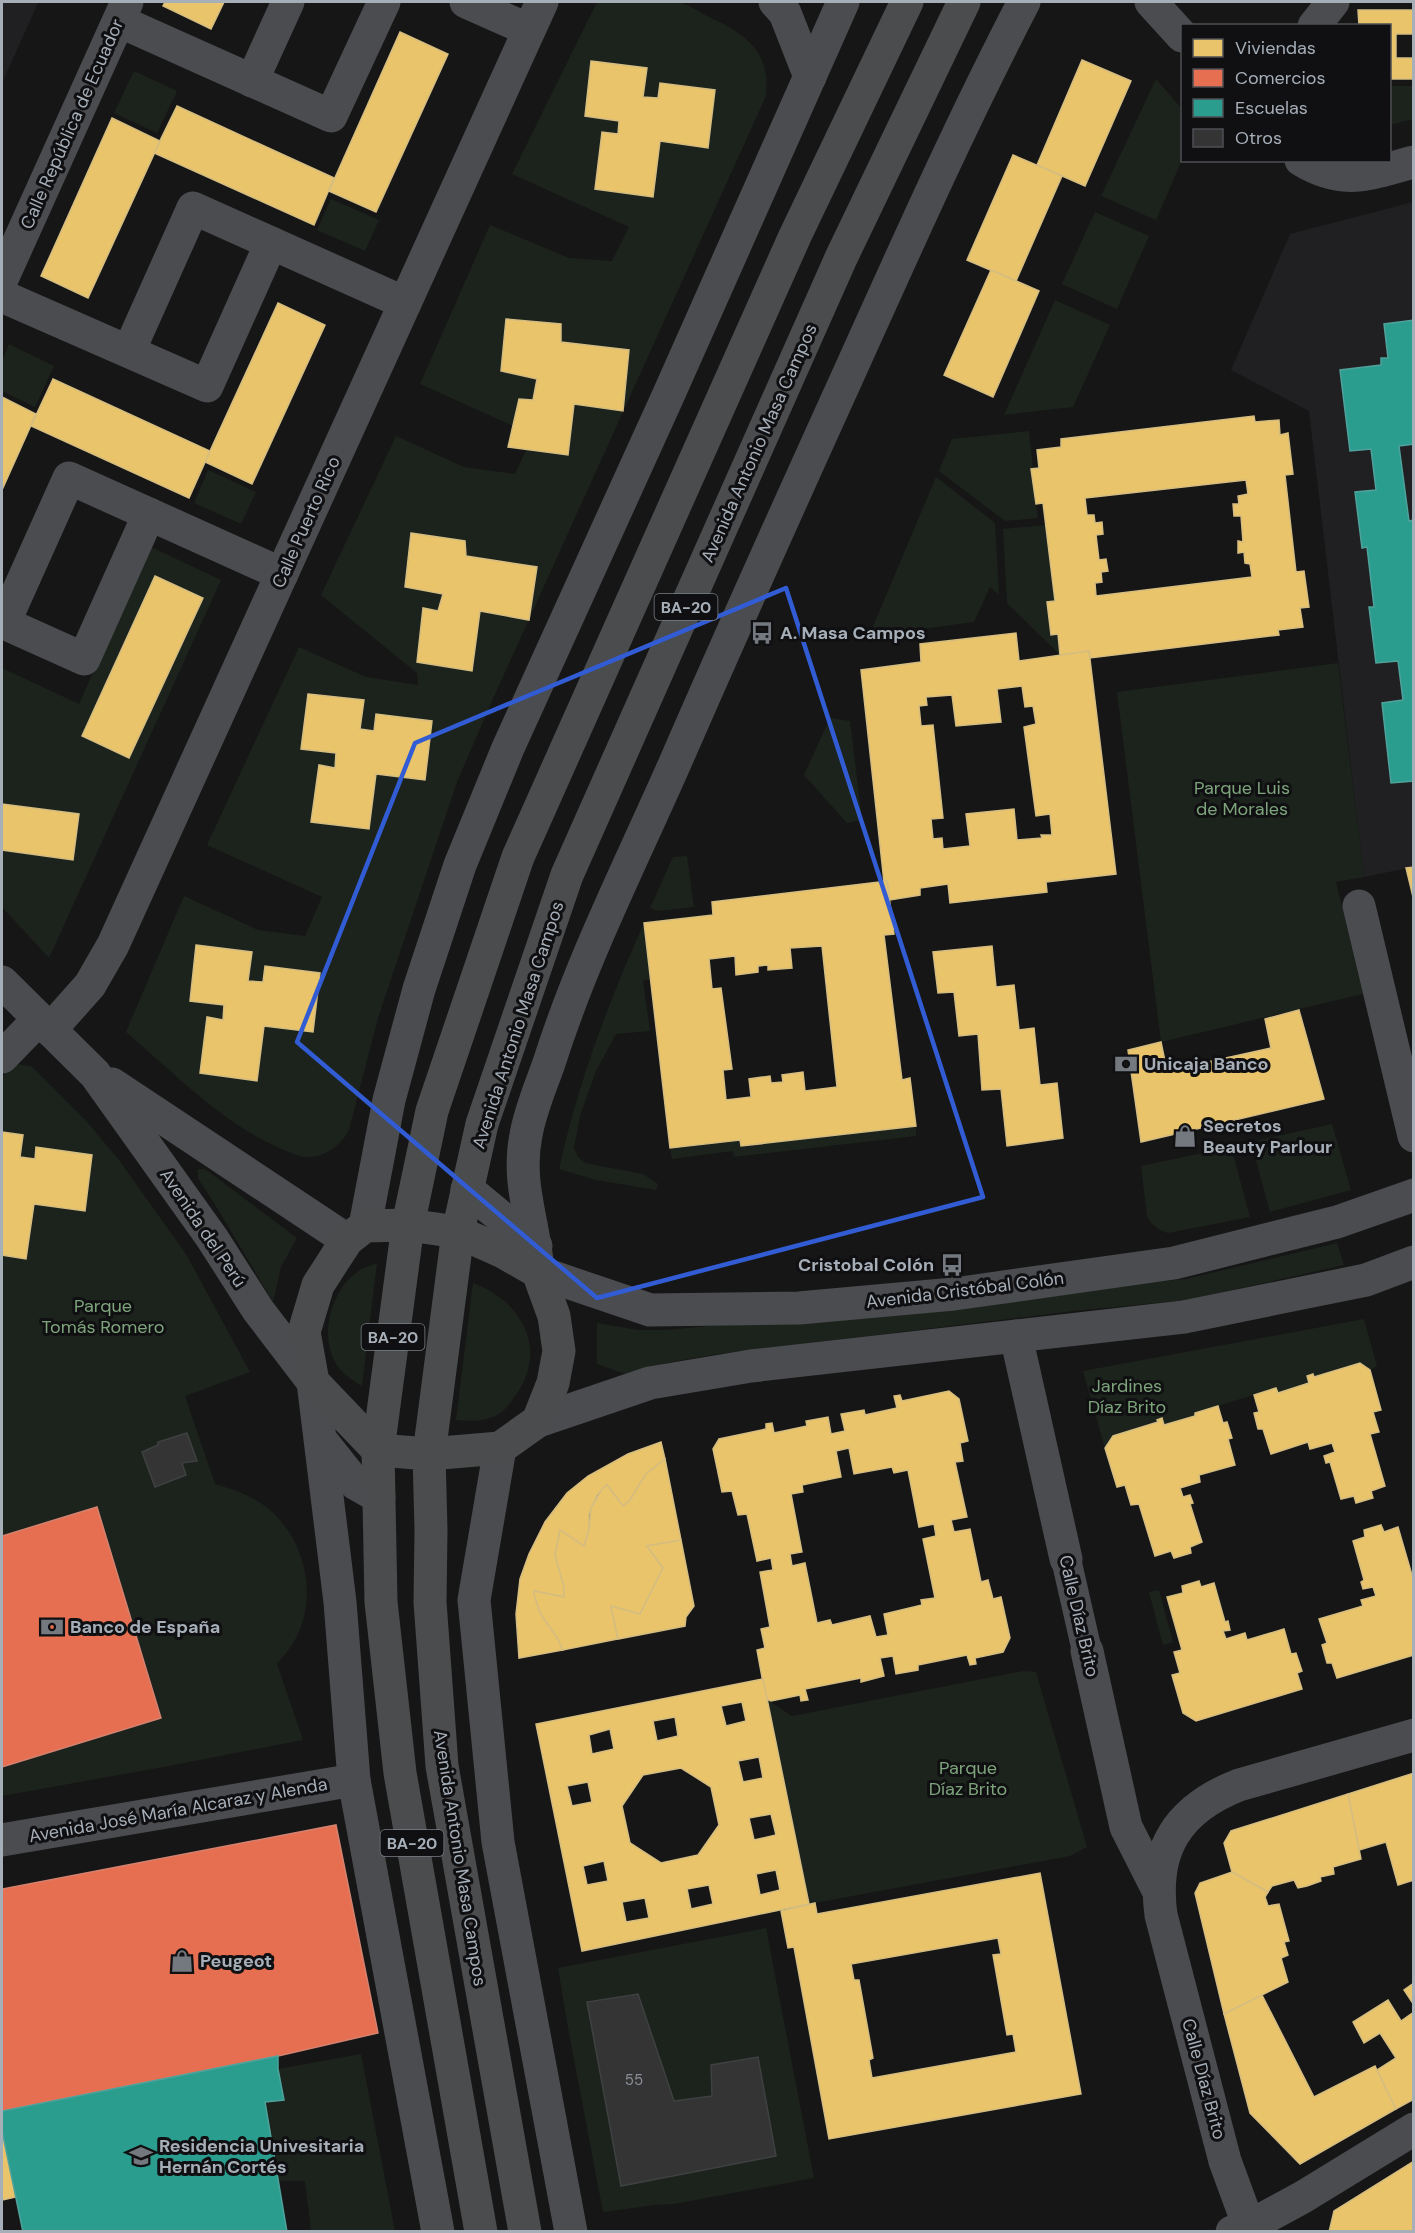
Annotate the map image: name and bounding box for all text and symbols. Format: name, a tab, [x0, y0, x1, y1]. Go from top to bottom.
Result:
street label: Calle República de Ecuador	[15, 15, 129, 233]
legend	[1181, 24, 1391, 162]
text: Viviendas	[1235, 36, 1316, 60]
text: Comercios	[1235, 66, 1326, 90]
text: Escuelas	[1235, 96, 1308, 120]
text: Otros	[1235, 126, 1282, 150]
street label: Avenida Antonio Masa Campos	[695, 320, 823, 566]
street label: Calle Puerto Rico	[266, 452, 346, 592]
road number: BA-20	[654, 594, 718, 620]
bus stop icon: A. Masa Campos	[749, 620, 775, 646]
place label: A. Masa Campos	[780, 621, 926, 645]
park label: Parque Luis de Morales	[1194, 776, 1290, 821]
street label: Avenida Antonio Masa Campos	[467, 898, 569, 1152]
bank icon: Unicaja Banco	[1113, 1051, 1139, 1077]
place label: Unicaja Banco	[1144, 1052, 1269, 1076]
place label: Secretos Beauty Parlour	[1203, 1114, 1332, 1159]
shop icon: Secretos Beauty Parlour	[1172, 1123, 1198, 1149]
street label: Avenida del Perú	[154, 1164, 252, 1292]
bus stop icon: Cristobal Colón	[939, 1252, 965, 1278]
place label: Cristobal Colón	[798, 1253, 934, 1277]
street label: Avenida Cristóbal Colón	[865, 1266, 1065, 1314]
park label: Parque Tomás Romero	[42, 1294, 164, 1339]
road number: BA-20	[362, 1324, 424, 1350]
park label: Jardines Díaz Brito	[1088, 1374, 1166, 1419]
street label: Calle Díaz Brito	[1053, 1553, 1105, 1679]
bank icon: Banco de España	[39, 1614, 65, 1640]
place label: Banco de España	[70, 1615, 220, 1639]
street label: Avenida Antonio Masa Campos	[428, 1728, 492, 1988]
park label: Parque Díaz Brito	[929, 1756, 1007, 1801]
street label: Avenida José María Alcaraz y Alenda	[27, 1772, 329, 1848]
road number: BA-20	[380, 1830, 444, 1856]
shop icon: Peugeot	[169, 1948, 195, 1974]
place label: Peugeot	[200, 1949, 272, 1973]
street label: Calle Díaz Brito	[1176, 2016, 1232, 2142]
house number: 55	[625, 2070, 643, 2090]
place label: Residencia Univesitaria Hernán Cortés	[159, 2134, 364, 2179]
school or university icon: Residencia Univesitaria Hernán Cortés	[128, 2143, 154, 2169]

